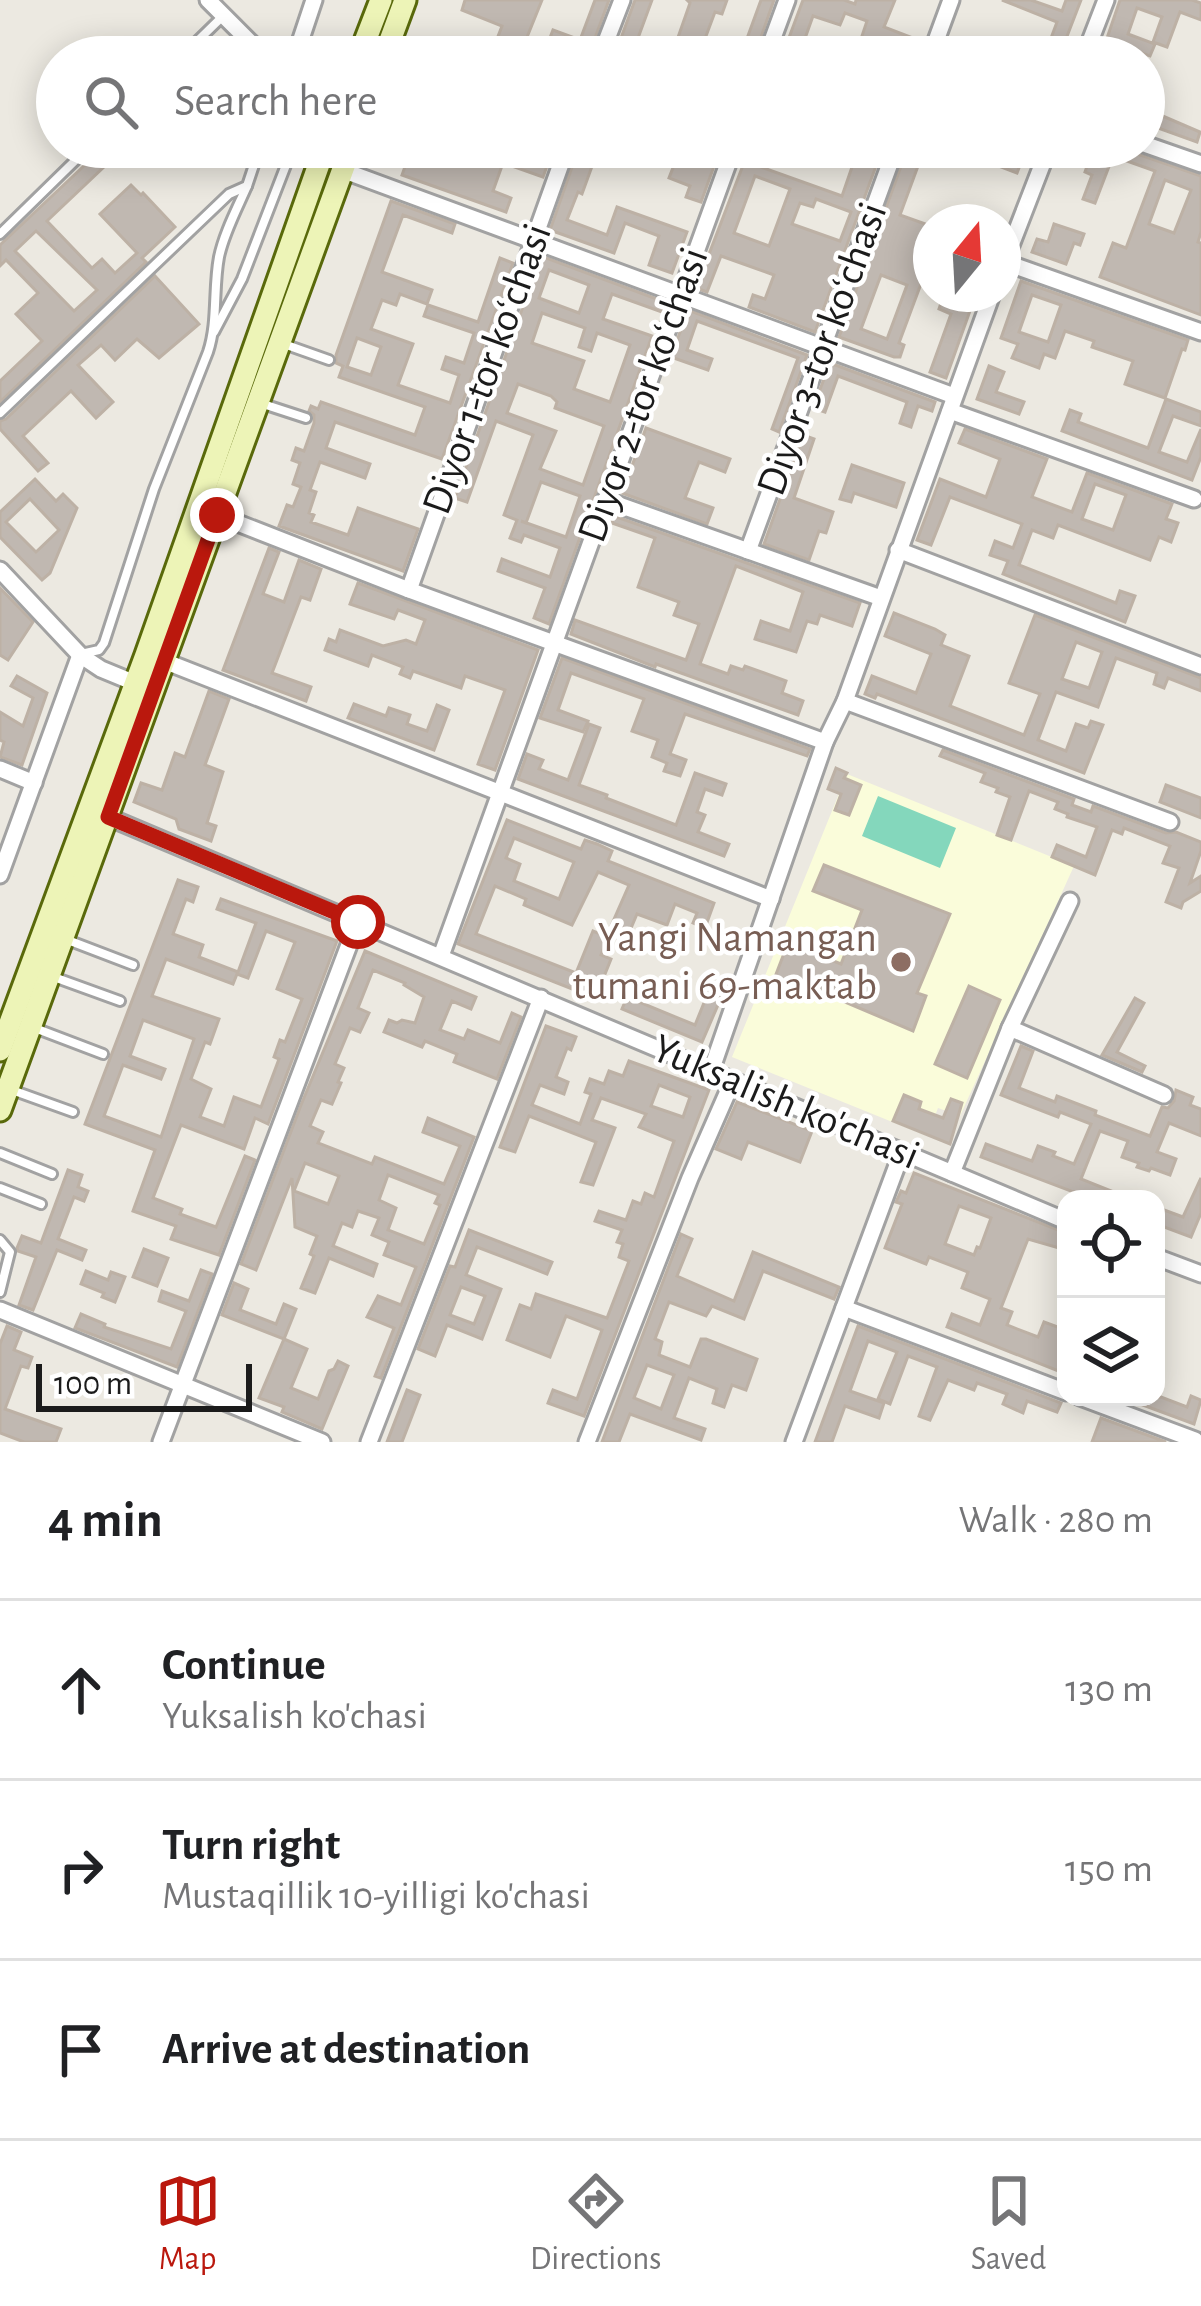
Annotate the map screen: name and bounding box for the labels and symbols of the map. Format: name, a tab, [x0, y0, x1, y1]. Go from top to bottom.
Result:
street label: Diyor 3-tor koʻchasi	[750, 197, 894, 501]
north arrow	[913, 204, 1021, 312]
street label: Diyor 1-tor koʻchasi	[415, 218, 559, 520]
street label: Diyor 2-tor koʻchasi	[570, 242, 716, 548]
route end	[190, 488, 244, 542]
route start	[331, 895, 385, 949]
place label: Yangi Namangan tumani 69-maktab	[572, 917, 877, 1007]
marker: Yangi Namangan tumani 69-maktab	[888, 949, 914, 975]
street label: Yuksalish ko'chasi	[647, 1027, 925, 1177]
scale bar	[36, 1358, 252, 1411]

